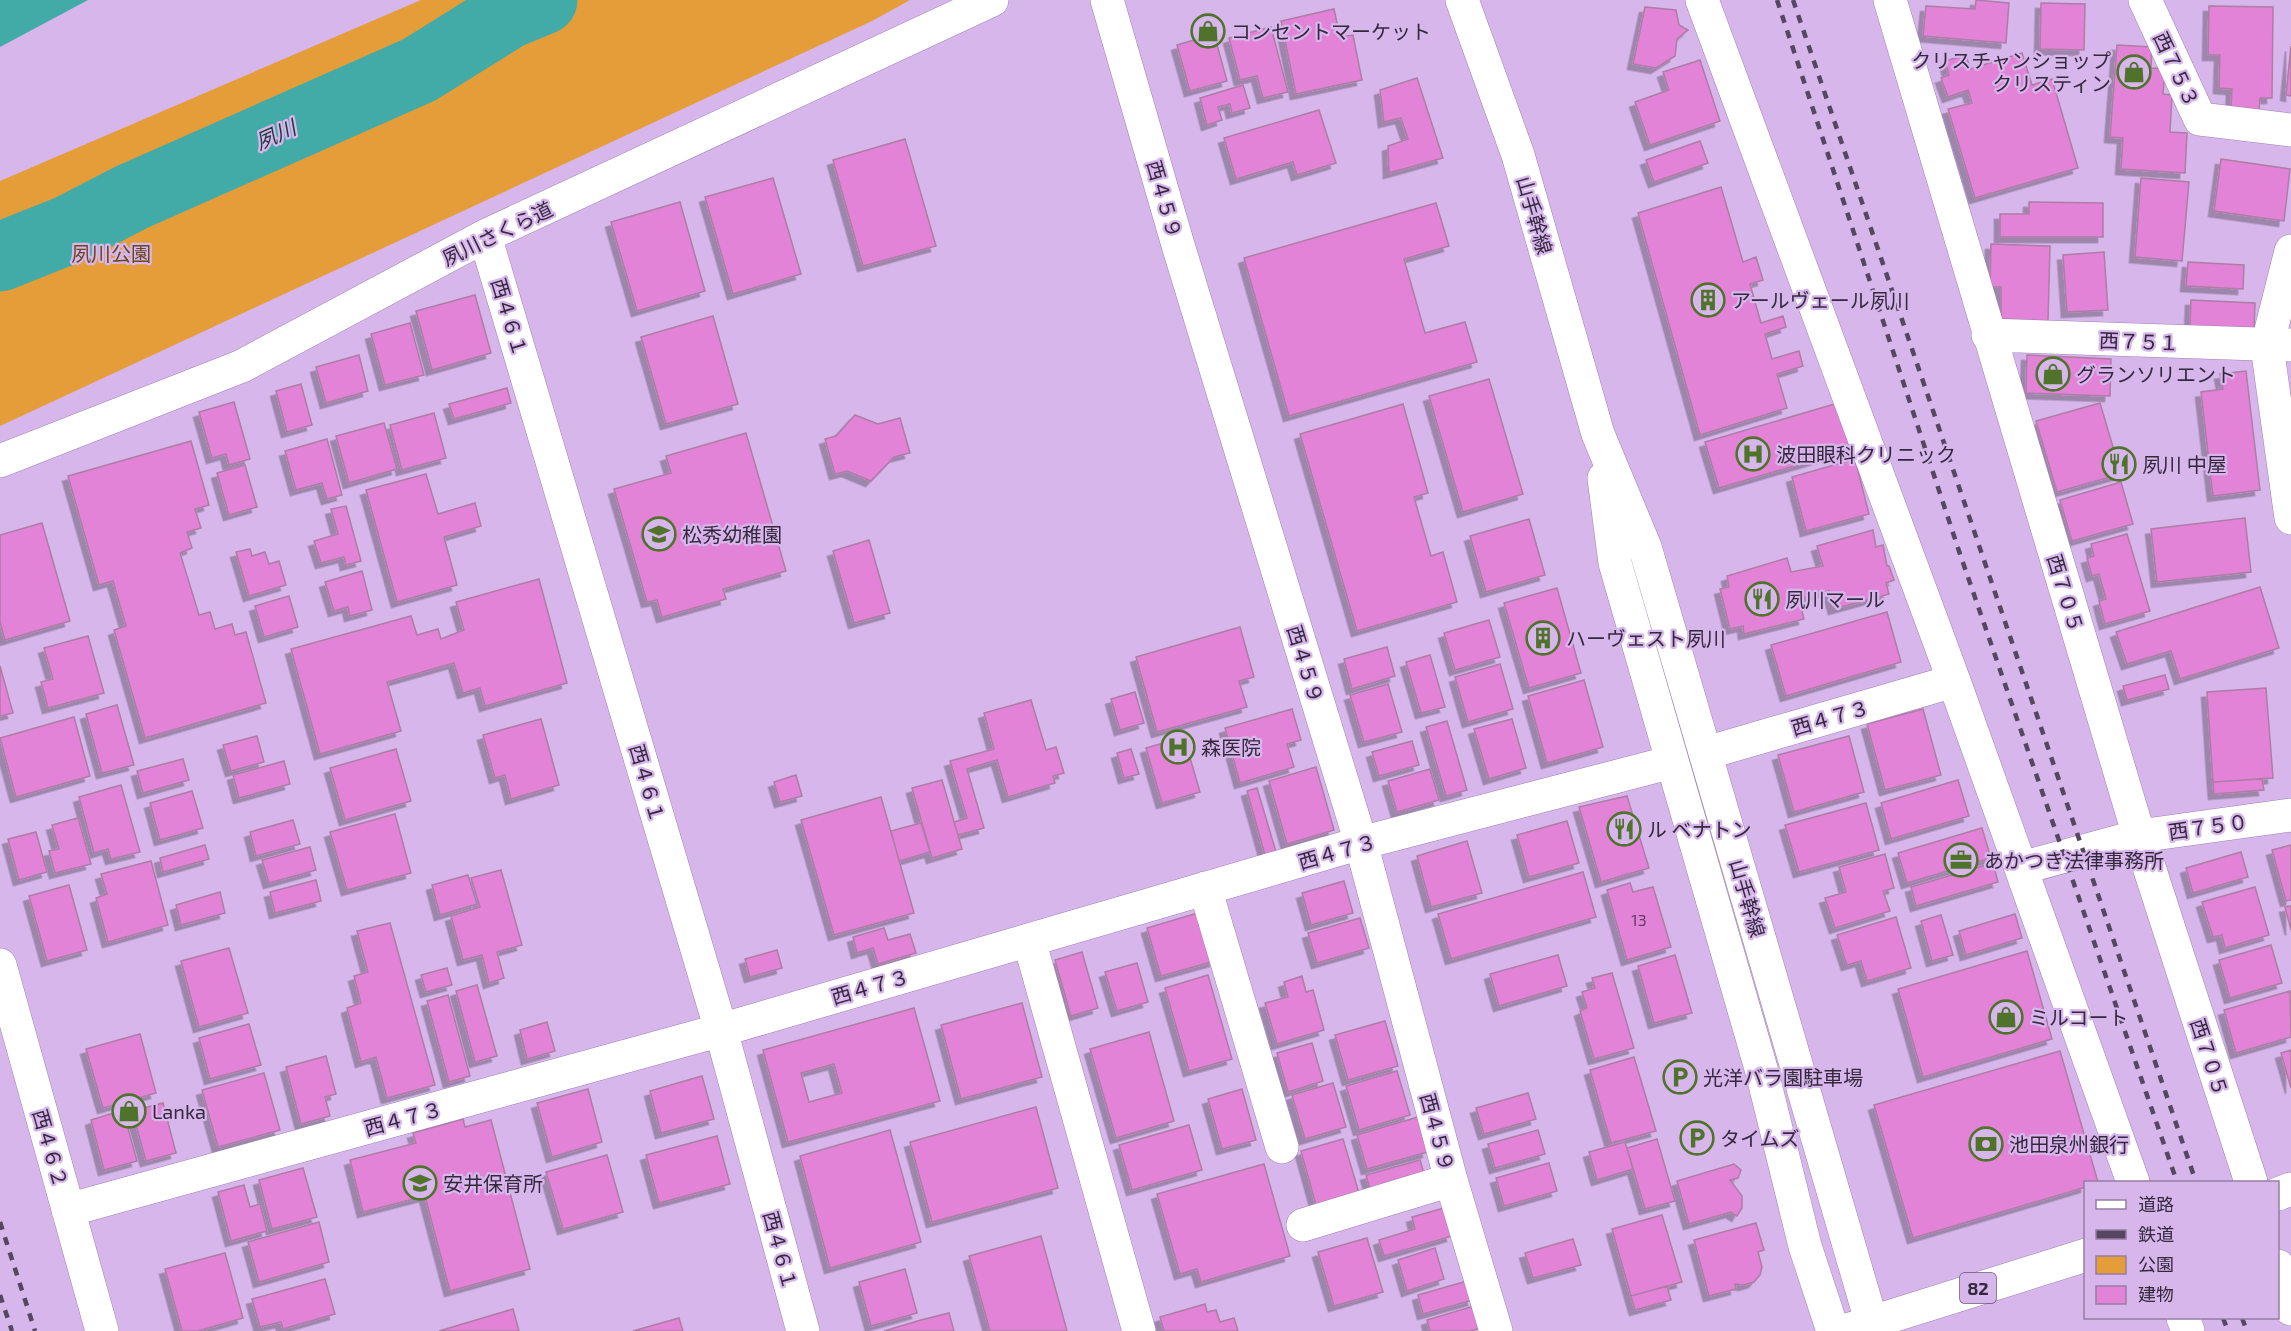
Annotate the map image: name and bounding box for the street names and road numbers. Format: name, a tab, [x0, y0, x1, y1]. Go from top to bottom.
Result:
street label: 西７５３	[2149, 28, 2205, 110]
street label: 西４５９	[1142, 157, 1188, 241]
street label: 山手幹線	[1512, 173, 1558, 257]
street label: 夙川さくら道	[438, 196, 556, 270]
street label: 西４６１	[487, 275, 533, 359]
street label: 西７５１	[2099, 328, 2179, 354]
street label: 西７０５	[2043, 551, 2089, 635]
street label: 西４５９	[1283, 622, 1329, 706]
street label: 西４７３	[1788, 694, 1872, 740]
street label: 西４６１	[625, 741, 671, 825]
street label: 西７５０	[2167, 809, 2249, 843]
street label: 西４７３	[1295, 828, 1379, 874]
street label: 山手幹線	[1725, 856, 1771, 940]
street label: 西４７３	[828, 963, 912, 1009]
street label: 西７０５	[2186, 1015, 2234, 1099]
street label: 西４５９	[1416, 1090, 1460, 1174]
street label: 西４７３	[361, 1096, 445, 1140]
street label: 西４６２	[28, 1106, 74, 1190]
street label: 西４６１	[759, 1208, 803, 1292]
road number: 82	[1960, 1273, 1996, 1303]

